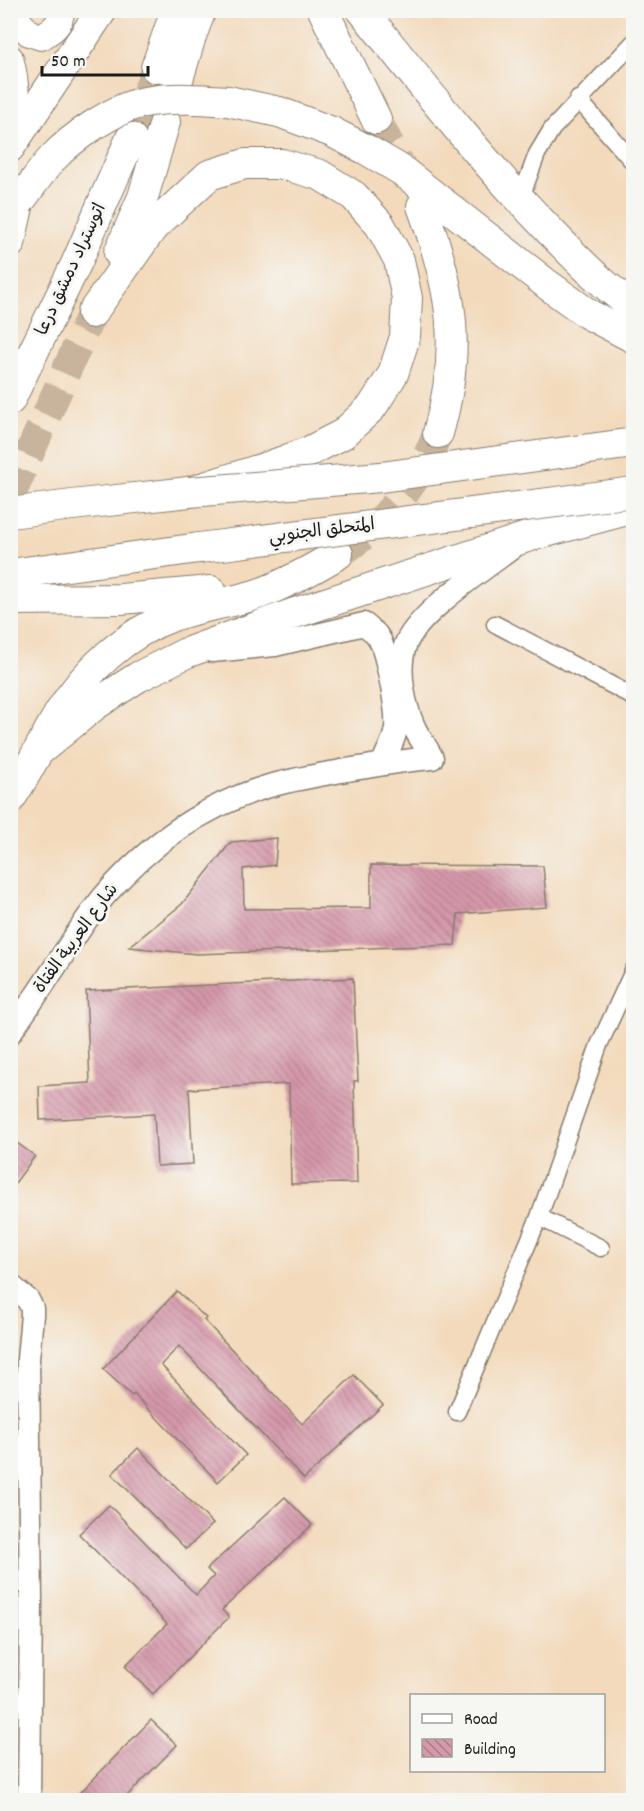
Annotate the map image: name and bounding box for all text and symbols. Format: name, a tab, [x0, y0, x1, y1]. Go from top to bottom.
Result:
scale bar	[42, 39, 148, 77]
text: 50 m	[51, 50, 86, 75]
street label: اتوستراد دمشق درعا	[30, 200, 114, 340]
street label: المتحلق الجنوبي	[267, 513, 377, 552]
street label: شارع العربية الفتاة	[29, 879, 125, 999]
legend	[410, 1694, 605, 1772]
text: Road	[464, 1708, 498, 1733]
text: Building	[464, 1738, 516, 1763]

